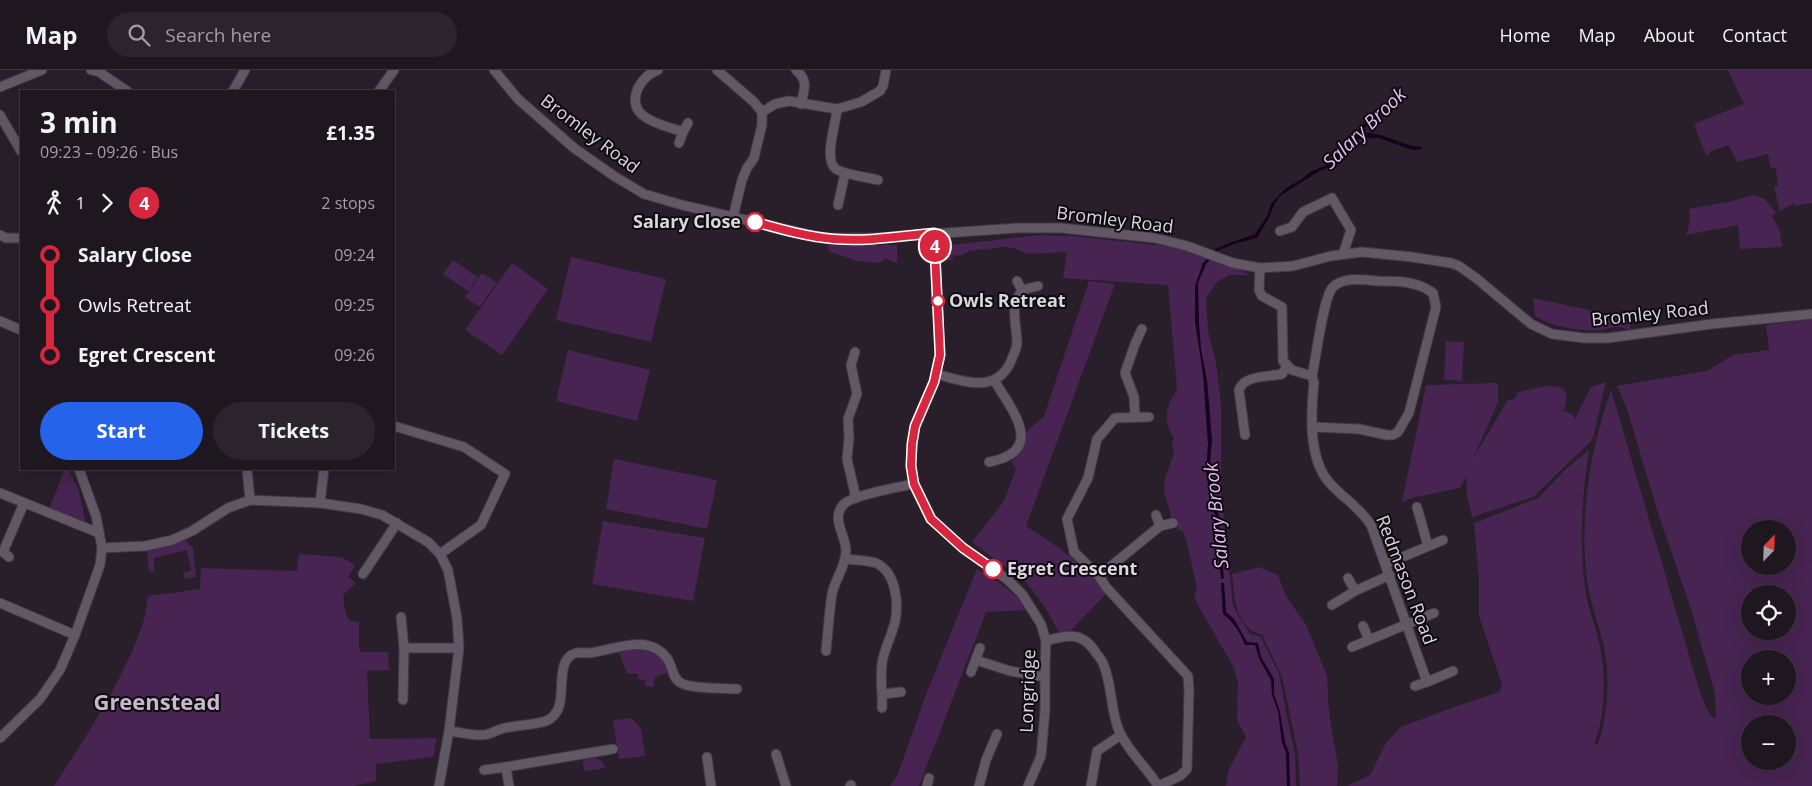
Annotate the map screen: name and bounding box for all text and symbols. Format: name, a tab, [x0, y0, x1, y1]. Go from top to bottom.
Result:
search box	[107, 12, 457, 57]
text: Map	[25, 18, 77, 51]
icon: search	[125, 21, 153, 49]
text: Search here	[165, 22, 271, 48]
text: Home	[1500, 23, 1550, 47]
text: Map	[1578, 23, 1616, 47]
text: About	[1644, 23, 1694, 47]
text: Contact	[1722, 23, 1787, 47]
water label: Salary Brook	[1317, 81, 1412, 174]
street label: Bromley Road	[536, 88, 645, 178]
text: 3 min	[40, 103, 118, 141]
text: £1.35	[326, 120, 375, 146]
text: 09:23 – 09:26 · Bus	[40, 141, 178, 163]
icon: walk	[40, 189, 68, 217]
icon: forward	[93, 189, 121, 217]
text: 4	[139, 191, 149, 215]
text: 1	[76, 192, 85, 214]
text: 2 stops	[321, 192, 375, 214]
street label: Bromley Road	[1055, 200, 1175, 238]
place label: Salary Close	[633, 209, 741, 233]
marker: Salary Close	[745, 212, 765, 232]
line badge: 4	[919, 230, 951, 262]
text: 4	[930, 234, 940, 258]
text: Salary Close	[78, 242, 192, 268]
text: 09:24	[334, 244, 375, 266]
place label: Owls Retreat	[949, 288, 1066, 312]
text: Owls Retreat	[78, 292, 191, 318]
text: 09:25	[334, 294, 375, 316]
marker: Owls Retreat	[931, 294, 945, 308]
street label: Bromley Road	[1590, 295, 1710, 331]
text: Egret Crescent	[78, 342, 216, 368]
text: 09:26	[334, 344, 375, 366]
button: Start	[40, 402, 203, 460]
button: Tickets	[213, 402, 375, 460]
water label: Salary Brook	[1197, 461, 1235, 570]
street label: Redmason Road	[1371, 511, 1443, 648]
north arrow	[1741, 520, 1796, 575]
map controls	[1741, 520, 1796, 770]
place label: Egret Crescent	[1007, 556, 1137, 580]
marker: Egret Crescent	[983, 559, 1003, 579]
button: locate	[1741, 585, 1796, 640]
street label: Longridge	[1014, 649, 1040, 733]
button: +	[1741, 650, 1796, 705]
district label: Greenstead	[93, 686, 221, 716]
button: −	[1741, 715, 1796, 770]

